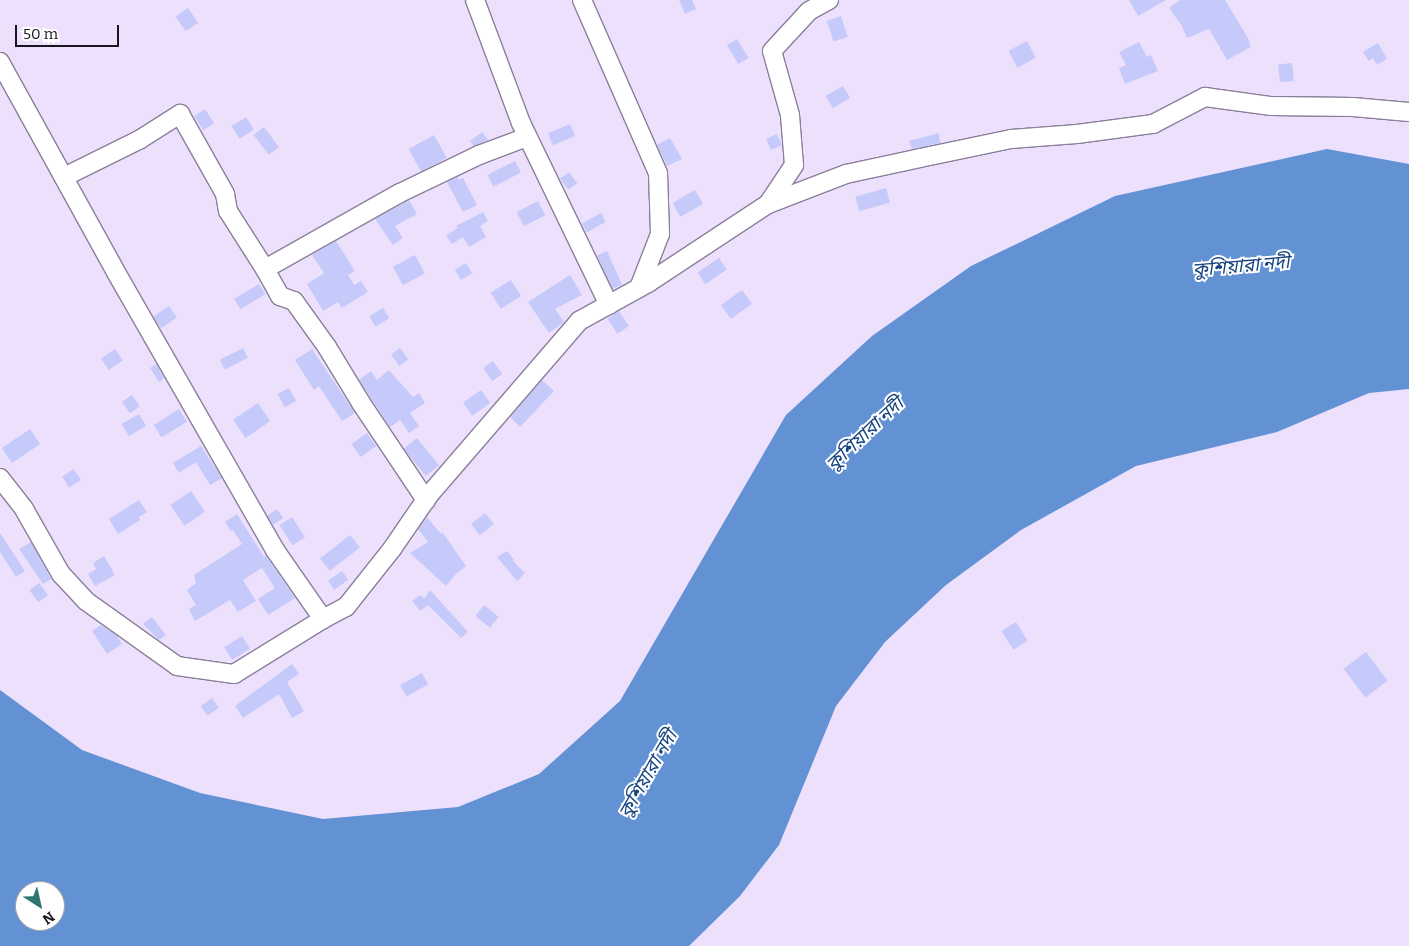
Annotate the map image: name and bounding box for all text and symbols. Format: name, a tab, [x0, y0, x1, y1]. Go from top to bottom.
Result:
scale bar	[18, 15, 121, 47]
text: 50 m	[23, 25, 58, 43]
water label: কুশিয়ারা নদী	[1192, 250, 1290, 282]
water label: কুশিয়ারা নদী	[822, 392, 908, 476]
water label: কুশিয়ারা নদী	[614, 726, 682, 822]
north arrow	[15, 881, 65, 931]
text: N	[39, 908, 58, 928]

